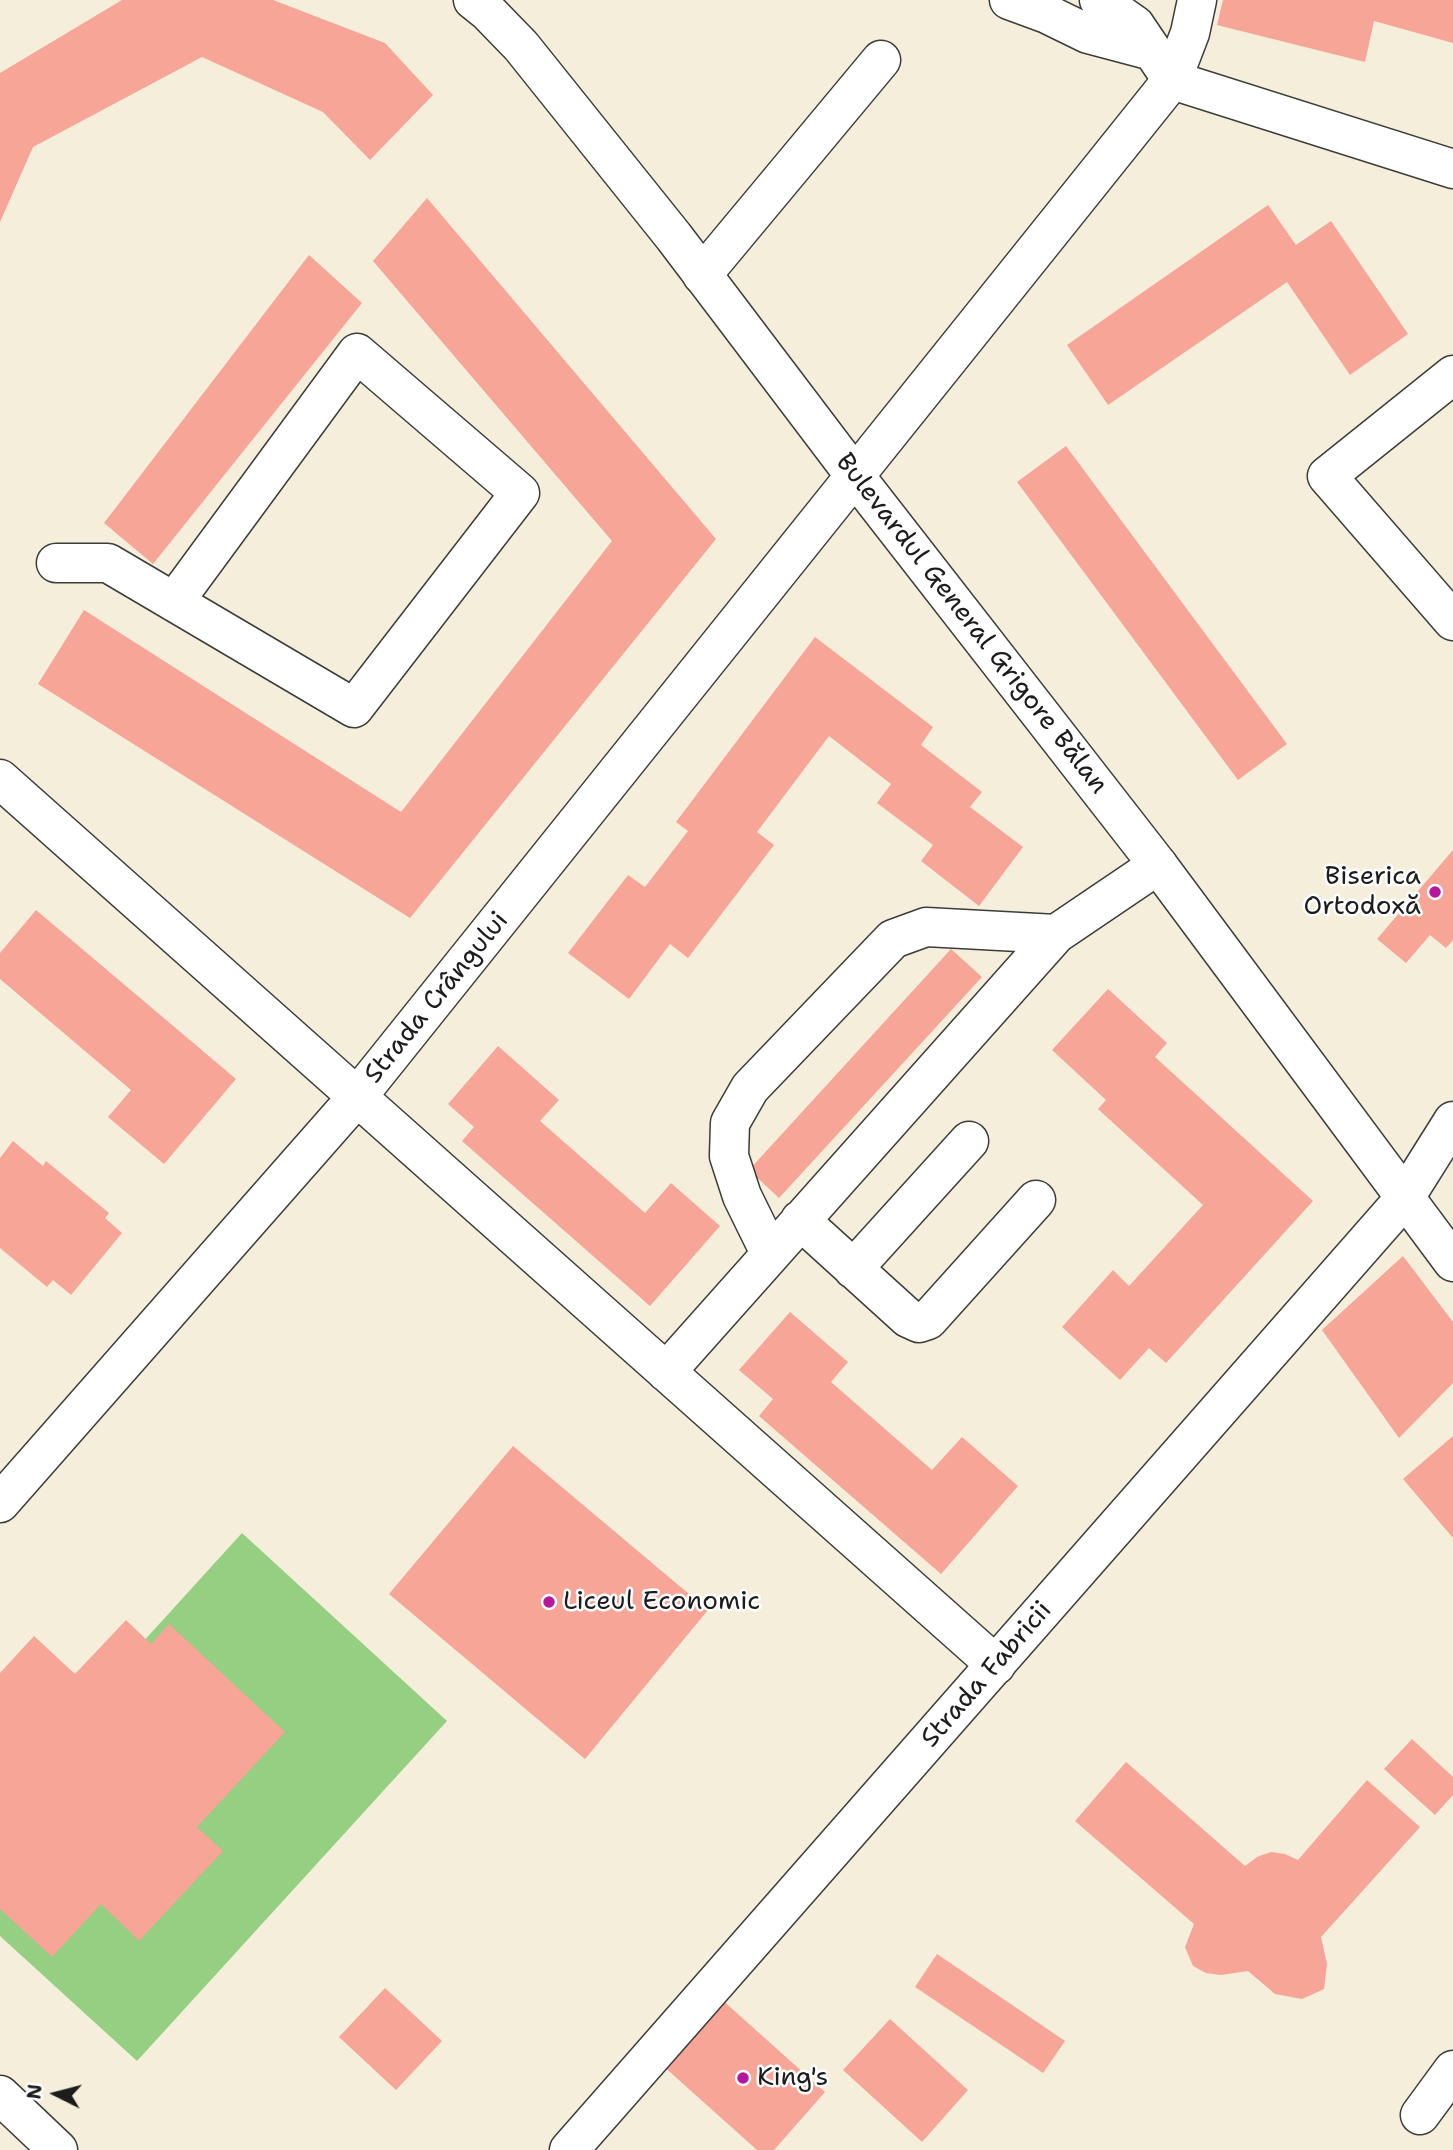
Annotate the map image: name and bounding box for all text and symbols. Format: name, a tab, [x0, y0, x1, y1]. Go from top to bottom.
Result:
street label: Bulevardul General Grigore Bălan	[828, 448, 1114, 800]
place label: Biserica Ortodoxă	[1303, 861, 1421, 922]
marker: Biserica Ortodoxă	[1427, 884, 1443, 900]
street label: Strada Crângului	[358, 906, 516, 1090]
place label: Liceul Economic	[563, 1586, 760, 1618]
marker: Liceul Economic	[541, 1594, 557, 1610]
street label: Strada Fabricii	[915, 1596, 1059, 1754]
north arrow	[21, 2059, 91, 2129]
place label: King's	[757, 2062, 828, 2094]
marker: King's	[735, 2070, 751, 2086]
text: N	[21, 2083, 48, 2101]

